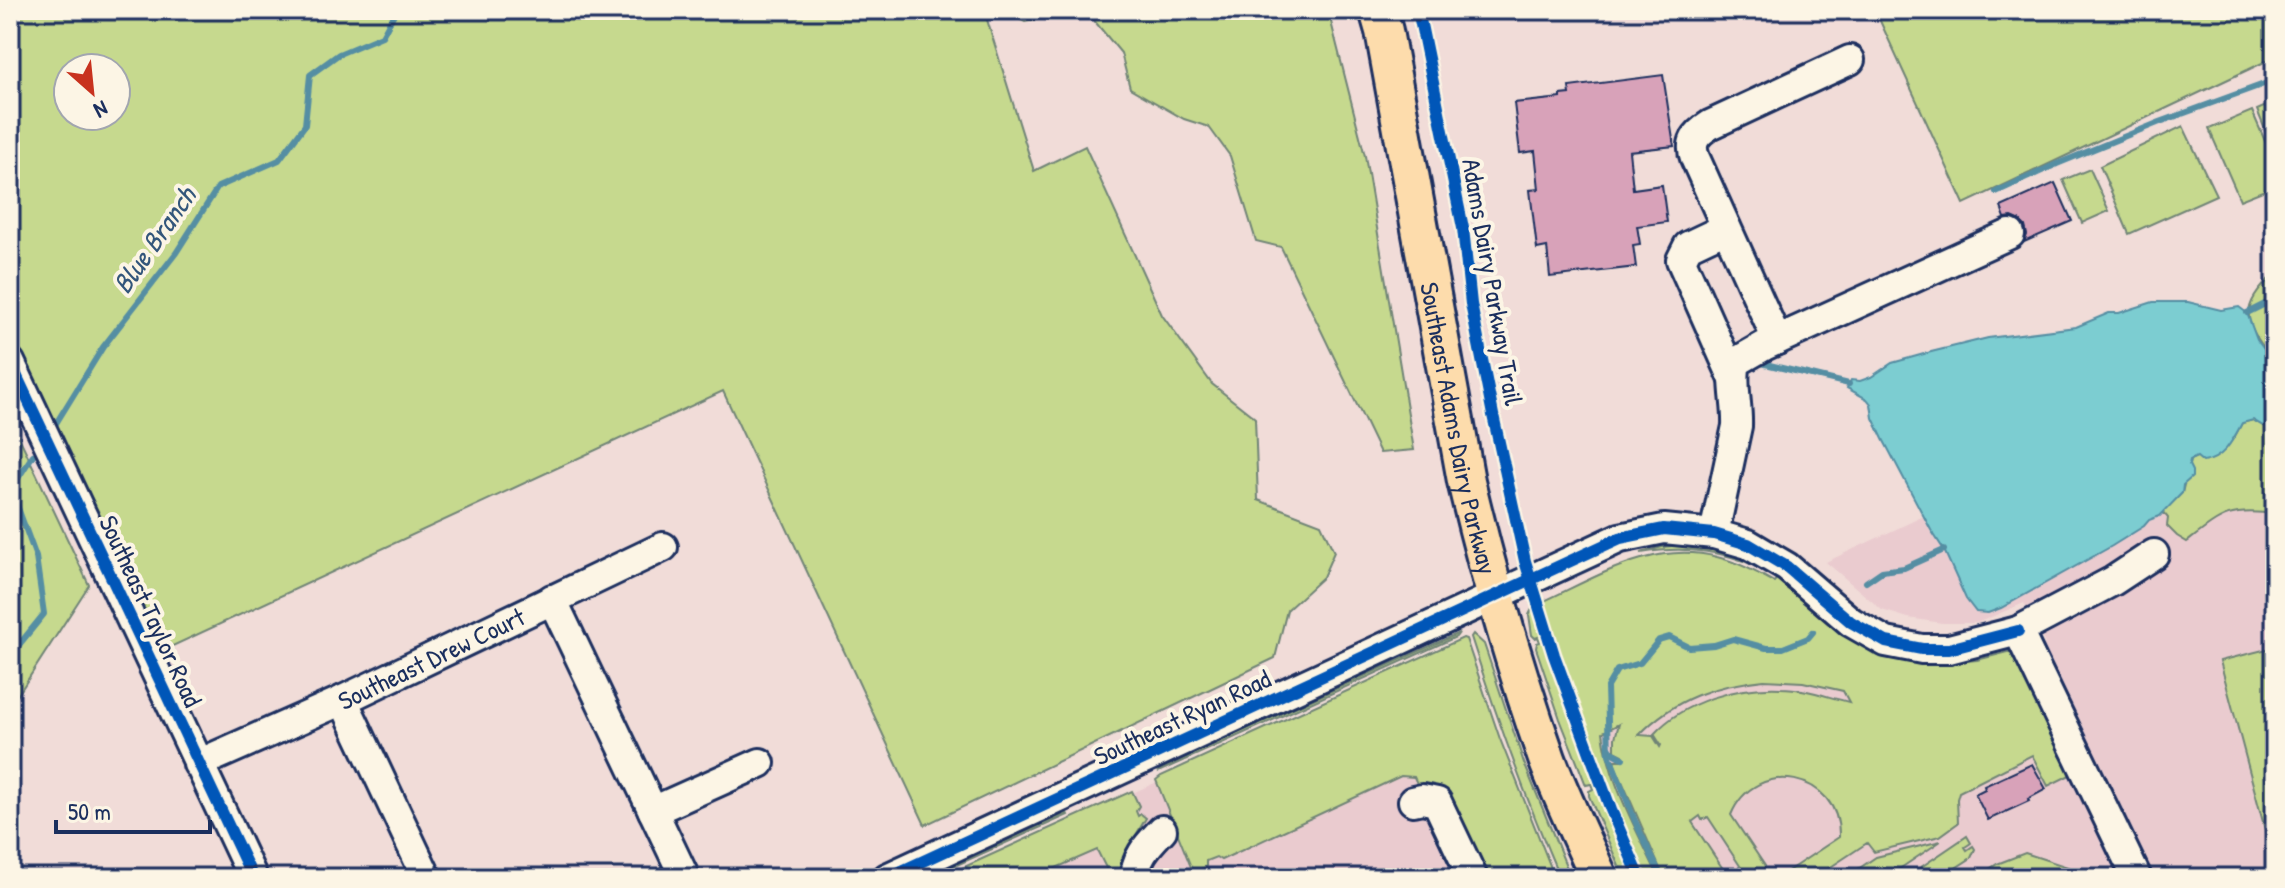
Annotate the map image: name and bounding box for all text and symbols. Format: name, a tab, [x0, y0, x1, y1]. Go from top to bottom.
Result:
north arrow	[52, 52, 132, 132]
text: N	[89, 94, 113, 126]
street label: Adams Dairy Parkway Trail	[1454, 156, 1532, 408]
water label: Blue Branch	[104, 177, 206, 301]
street label: Southeast Adams Dairy Parkway	[1413, 279, 1506, 578]
street label: Southeast Taylor Road	[91, 510, 211, 712]
street label: Southeast Drew Court	[332, 598, 531, 718]
street label: Southeast Ryan Road	[1088, 661, 1276, 773]
scale bar	[56, 784, 210, 834]
text: 50 m	[68, 795, 111, 827]

